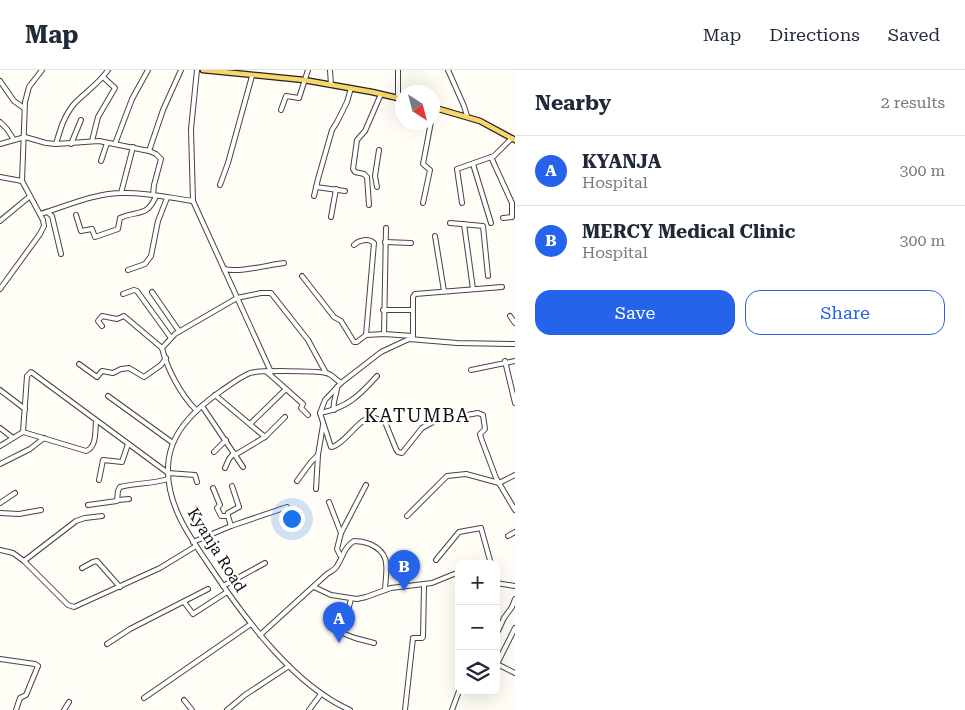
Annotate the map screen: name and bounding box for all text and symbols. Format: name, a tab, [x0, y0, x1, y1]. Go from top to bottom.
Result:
text: Map	[25, 21, 79, 49]
text: Map	[703, 24, 741, 45]
text: Directions	[769, 24, 860, 45]
text: Saved	[888, 24, 940, 45]
north arrow	[395, 85, 440, 130]
text: Nearby	[535, 91, 611, 115]
text: 2 results	[881, 93, 945, 112]
text: KYANJA	[582, 150, 661, 173]
text: A	[545, 161, 557, 180]
text: 300 m	[899, 161, 945, 180]
text: Hospital	[582, 173, 648, 192]
text: MERCY Medical Clinic	[582, 220, 795, 243]
text: B	[545, 231, 557, 250]
text: 300 m	[899, 231, 945, 250]
text: Hospital	[582, 243, 648, 262]
button: Save	[535, 290, 735, 335]
button: Share	[745, 290, 945, 335]
district label: KATUMBA	[364, 404, 470, 427]
street label: Kyanja Road	[184, 504, 250, 596]
your location	[279, 506, 305, 532]
pin: B	[388, 550, 420, 591]
map controls	[455, 560, 500, 695]
button: +	[455, 560, 500, 605]
pin: A	[323, 602, 355, 643]
button: −	[455, 605, 500, 650]
button: layers	[455, 650, 500, 695]

